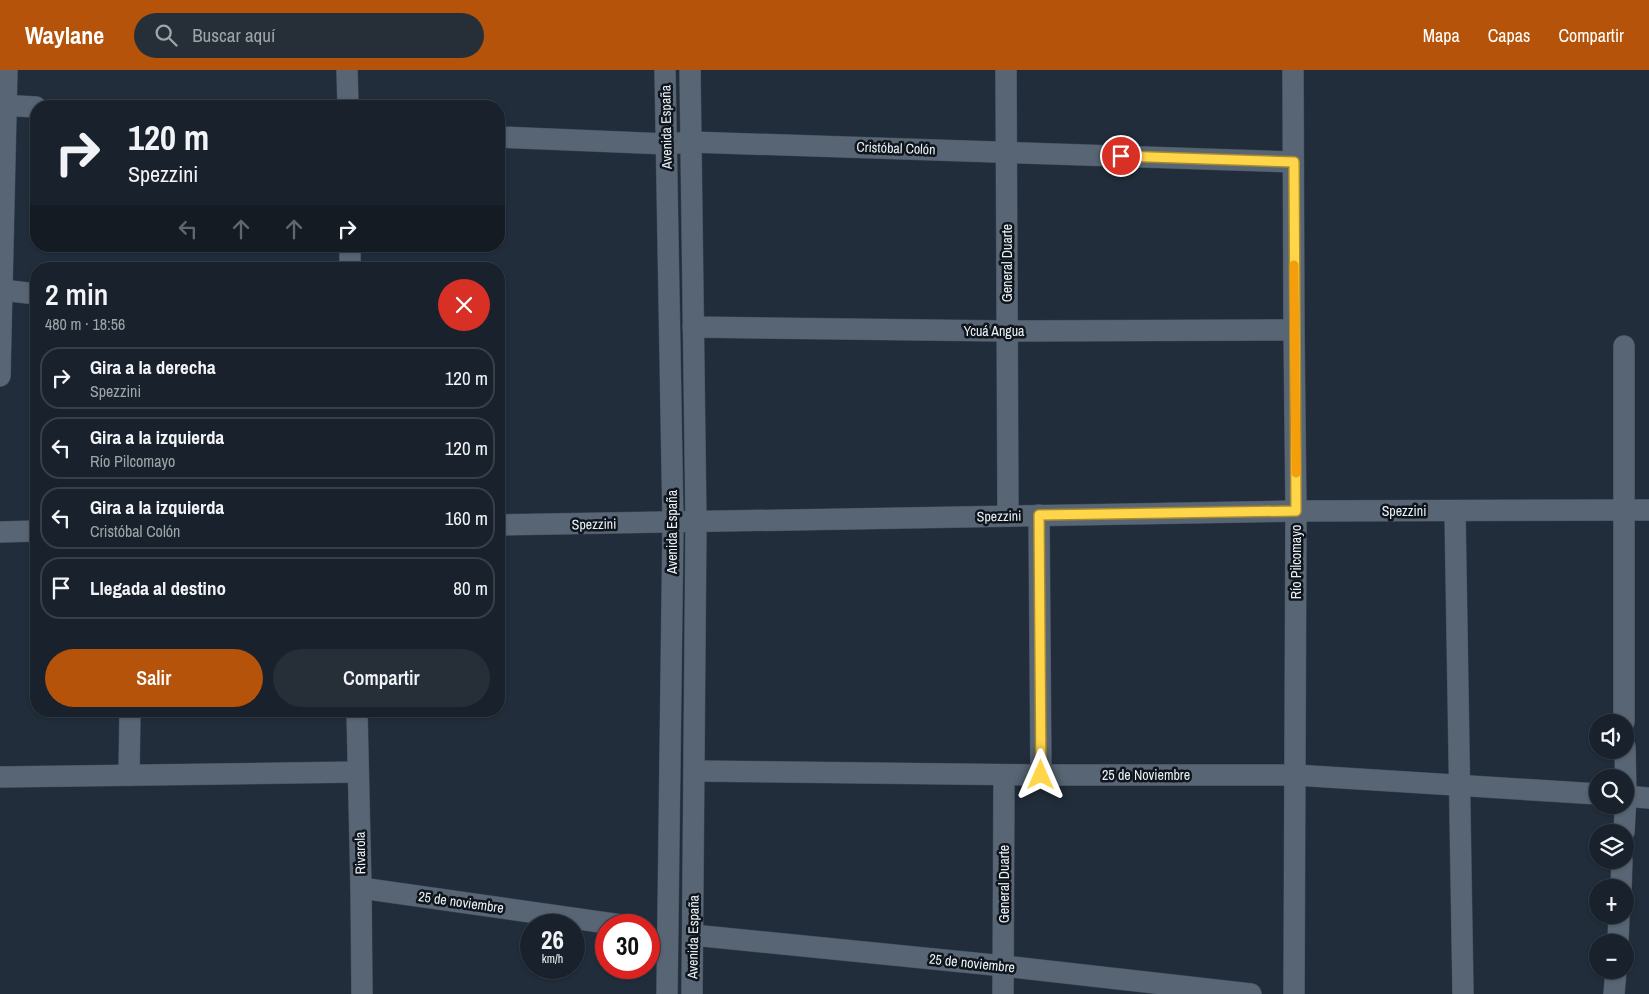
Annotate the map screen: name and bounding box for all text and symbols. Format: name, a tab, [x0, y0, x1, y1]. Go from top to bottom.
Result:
search box	[134, 13, 484, 58]
text: Waylane	[25, 19, 104, 51]
icon: search	[152, 21, 180, 49]
text: Buscar aquí	[192, 22, 275, 48]
text: Mapa	[1423, 23, 1460, 48]
text: Capas	[1488, 23, 1530, 48]
text: Compartir	[1558, 23, 1624, 48]
street label: Avenida España	[656, 84, 676, 170]
text: 120 m	[128, 114, 209, 161]
icon: right	[45, 120, 110, 185]
pin	[1100, 135, 1142, 177]
street label: Cristóbal Colón	[856, 138, 936, 158]
icon: arrive	[1107, 142, 1135, 170]
text: Spezzini	[128, 159, 198, 189]
icon: left	[174, 215, 202, 243]
icon: ahead	[227, 215, 255, 243]
icon: ahead	[280, 215, 308, 243]
icon: right	[333, 215, 361, 243]
street label: General Duarte	[998, 224, 1016, 302]
text: 2 min	[45, 274, 108, 314]
button: close	[438, 279, 490, 331]
text: 480 m · 18:56	[45, 313, 125, 335]
street label: Ycuá Angua	[963, 322, 1025, 340]
text: Gira a la derecha	[90, 354, 216, 380]
icon: right	[47, 364, 75, 392]
text: 120 m	[445, 365, 488, 391]
text: Spezzini	[90, 380, 141, 402]
text: Gira a la izquierda	[90, 424, 224, 450]
icon: left	[47, 434, 75, 462]
text: 120 m	[445, 435, 488, 461]
text: Río Pilcomayo	[90, 450, 175, 472]
street label: Avenida España	[663, 489, 681, 575]
text: Gira a la izquierda	[90, 494, 224, 520]
street label: Spezzini	[1382, 502, 1426, 520]
icon: left	[47, 504, 75, 532]
text: 160 m	[445, 505, 488, 531]
street label: Spezzini	[977, 507, 1021, 525]
street label: Spezzini	[572, 515, 616, 533]
text: Cristóbal Colón	[90, 520, 180, 542]
street label: Río Pilcomayo	[1287, 525, 1305, 599]
icon: arrive	[47, 574, 75, 602]
text: Llegada al destino	[90, 575, 226, 601]
text: 80 m	[453, 575, 488, 601]
button: Salir	[45, 649, 263, 707]
button: Compartir	[273, 649, 490, 707]
map controls	[1589, 714, 1634, 979]
button: sound	[1589, 714, 1634, 759]
position arrow	[1014, 748, 1066, 800]
street label: 25 de Noviembre	[1102, 766, 1190, 784]
button: search	[1589, 769, 1634, 814]
button: layers	[1589, 824, 1634, 869]
street label: Rivarola	[351, 831, 369, 875]
street label: General Duarte	[995, 845, 1013, 923]
button: +	[1589, 879, 1634, 924]
street label: 25 de noviembre	[417, 887, 505, 917]
street label: Avenida España	[683, 894, 703, 980]
speed limit sign: 30	[595, 914, 660, 979]
text: 26	[541, 923, 564, 957]
button: −	[1589, 934, 1634, 979]
street label: 25 de noviembre	[928, 950, 1016, 976]
text: km/h	[542, 951, 563, 967]

